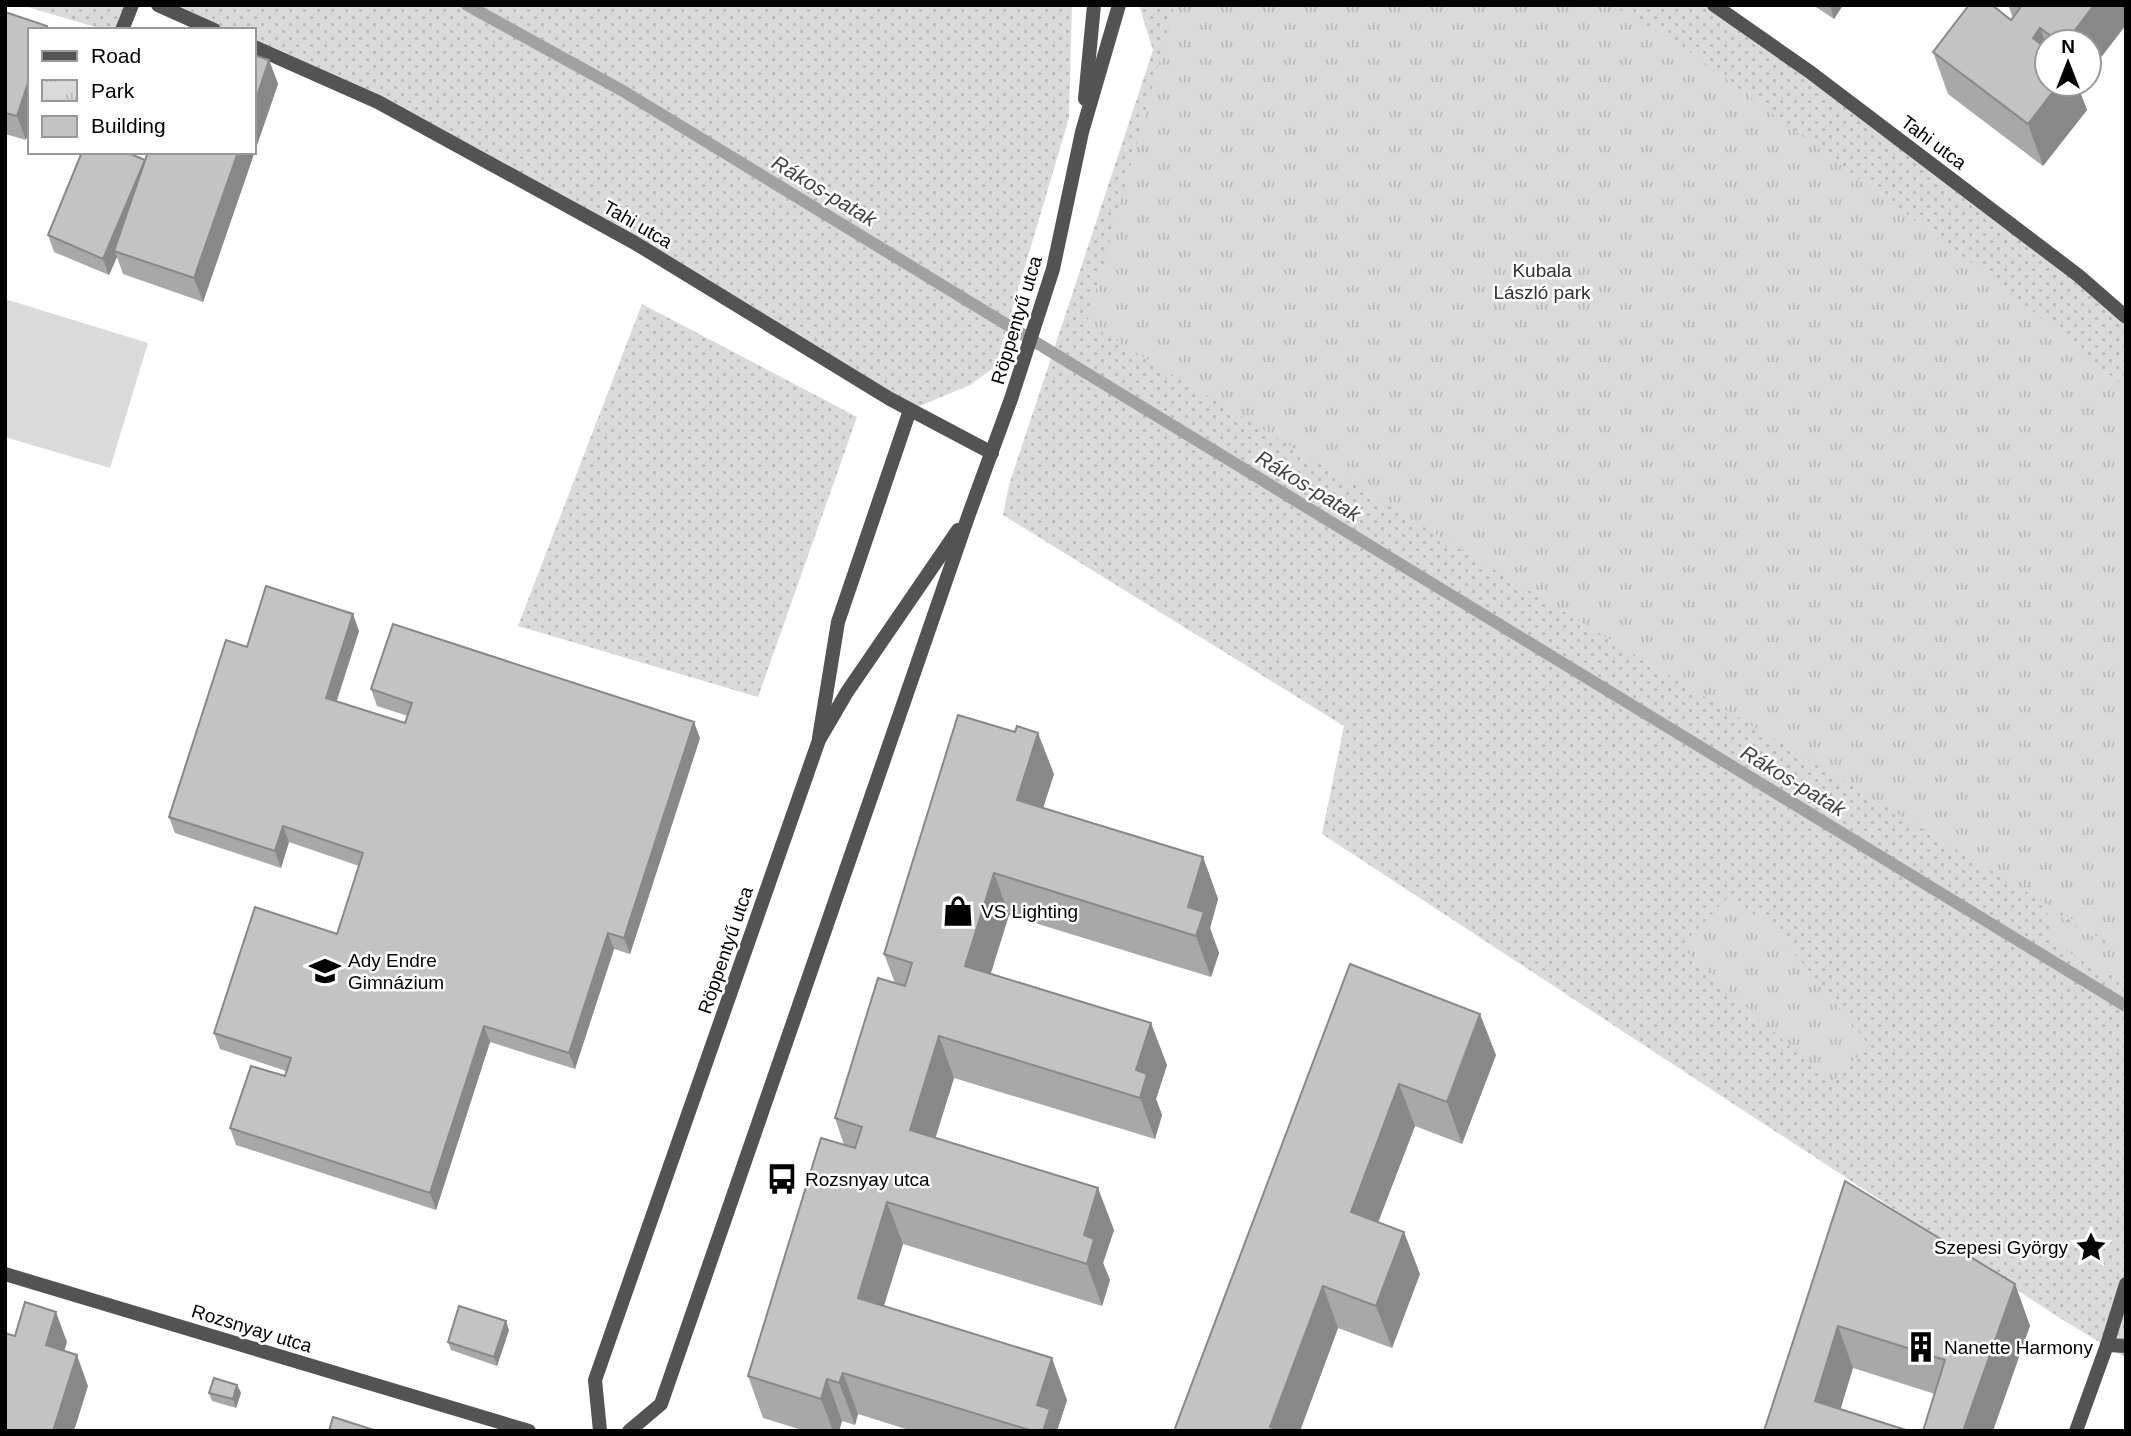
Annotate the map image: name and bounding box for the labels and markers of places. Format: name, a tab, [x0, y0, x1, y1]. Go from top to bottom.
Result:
shop icon: VS Lighting	[941, 894, 975, 928]
place label: VS Lighting	[981, 901, 1078, 922]
place label: Ady Endre Gimnázium	[348, 950, 444, 993]
school or university icon: Ady Endre Gimnázium	[308, 954, 342, 988]
bus stop icon: Rozsnyay utca	[765, 1162, 799, 1196]
place label: Rozsnyay utca	[805, 1169, 930, 1190]
place icon: Szepesi György	[2074, 1230, 2108, 1264]
place label: Szepesi György	[1934, 1237, 2068, 1258]
building icon: Nanette Harmony	[1904, 1330, 1938, 1364]
place label: Nanette Harmony	[1944, 1337, 2093, 1358]

